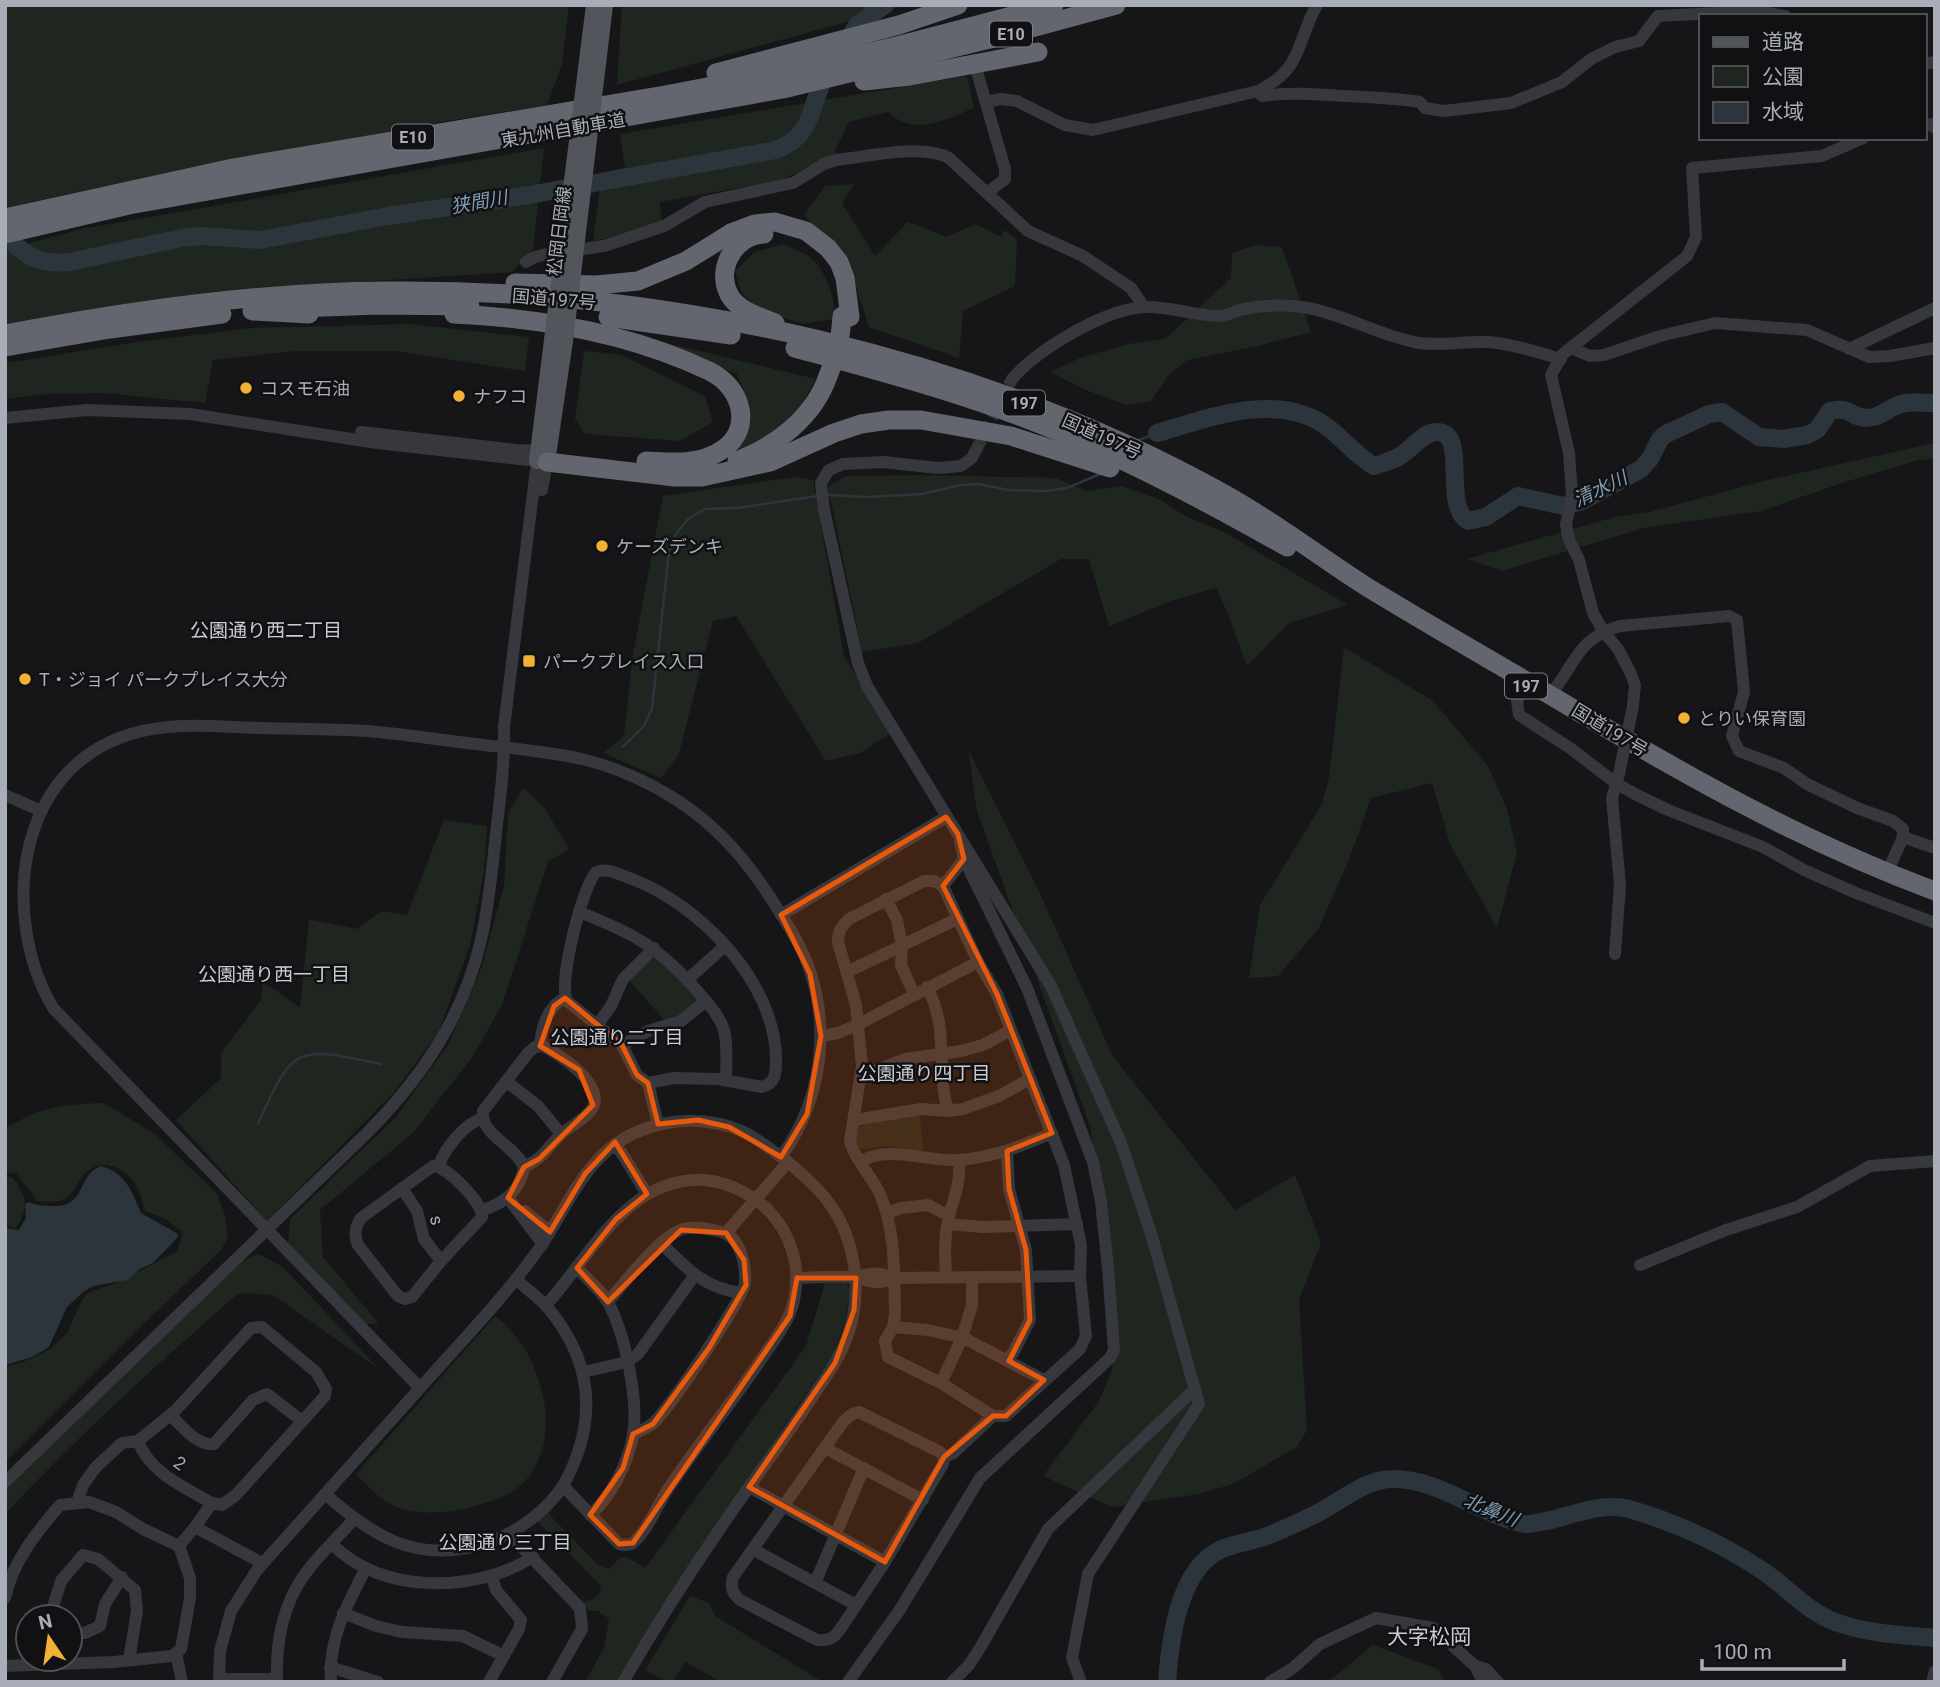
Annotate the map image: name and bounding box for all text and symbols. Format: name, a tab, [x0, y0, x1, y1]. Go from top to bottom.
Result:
legend	[1699, 14, 1926, 140]
road number: E10	[990, 22, 1032, 46]
text: 道路	[1762, 30, 1804, 54]
text: 公園	[1762, 65, 1804, 89]
text: 水域	[1762, 100, 1804, 124]
street label: 東九州自動車道	[499, 109, 627, 151]
road number: E10	[392, 125, 434, 150]
water label: 狭間川	[449, 185, 511, 218]
street label: 松岡日岡線	[543, 185, 575, 277]
street label: 国道197号	[511, 285, 597, 313]
place label: コスモ石油	[260, 378, 350, 399]
marker: コスモ石油	[238, 380, 254, 396]
place label: ナフコ	[473, 386, 527, 407]
marker: ナフコ	[451, 388, 467, 404]
road number: 197	[1003, 390, 1045, 416]
street label: 国道197号	[1059, 409, 1145, 463]
water label: 清水川	[1569, 465, 1632, 512]
place label: ケーズデンキ	[616, 536, 723, 557]
marker: ケーズデンキ	[594, 538, 610, 554]
district label: 公園通り西二丁目	[190, 619, 342, 642]
place label: パークプレイス入口	[543, 651, 704, 672]
marker: パークプレイス入口	[521, 653, 537, 669]
place label: T・ジョイ パークプレイス大分	[39, 669, 288, 690]
marker: T・ジョイ パークプレイス大分	[17, 671, 33, 687]
road number: 197	[1505, 674, 1547, 698]
street label: 国道197号	[1568, 699, 1652, 761]
place label: とりい保育園	[1698, 708, 1806, 729]
marker: とりい保育園	[1676, 710, 1692, 726]
district label: 公園通り西一丁目	[198, 963, 350, 986]
district label: 公園通り二丁目	[550, 1026, 684, 1049]
district label: 公園通り四丁目	[857, 1062, 991, 1085]
street label: s	[426, 1213, 448, 1227]
street label: 2	[170, 1452, 190, 1474]
water label: 北鼻川	[1460, 1489, 1524, 1532]
district label: 公園通り三丁目	[438, 1531, 572, 1554]
north arrow	[14, 1603, 84, 1673]
text: N	[36, 1609, 54, 1635]
district label: 大字松岡	[1387, 1625, 1471, 1649]
scale bar	[1702, 1628, 1844, 1672]
text: 100 m	[1713, 1640, 1772, 1664]

